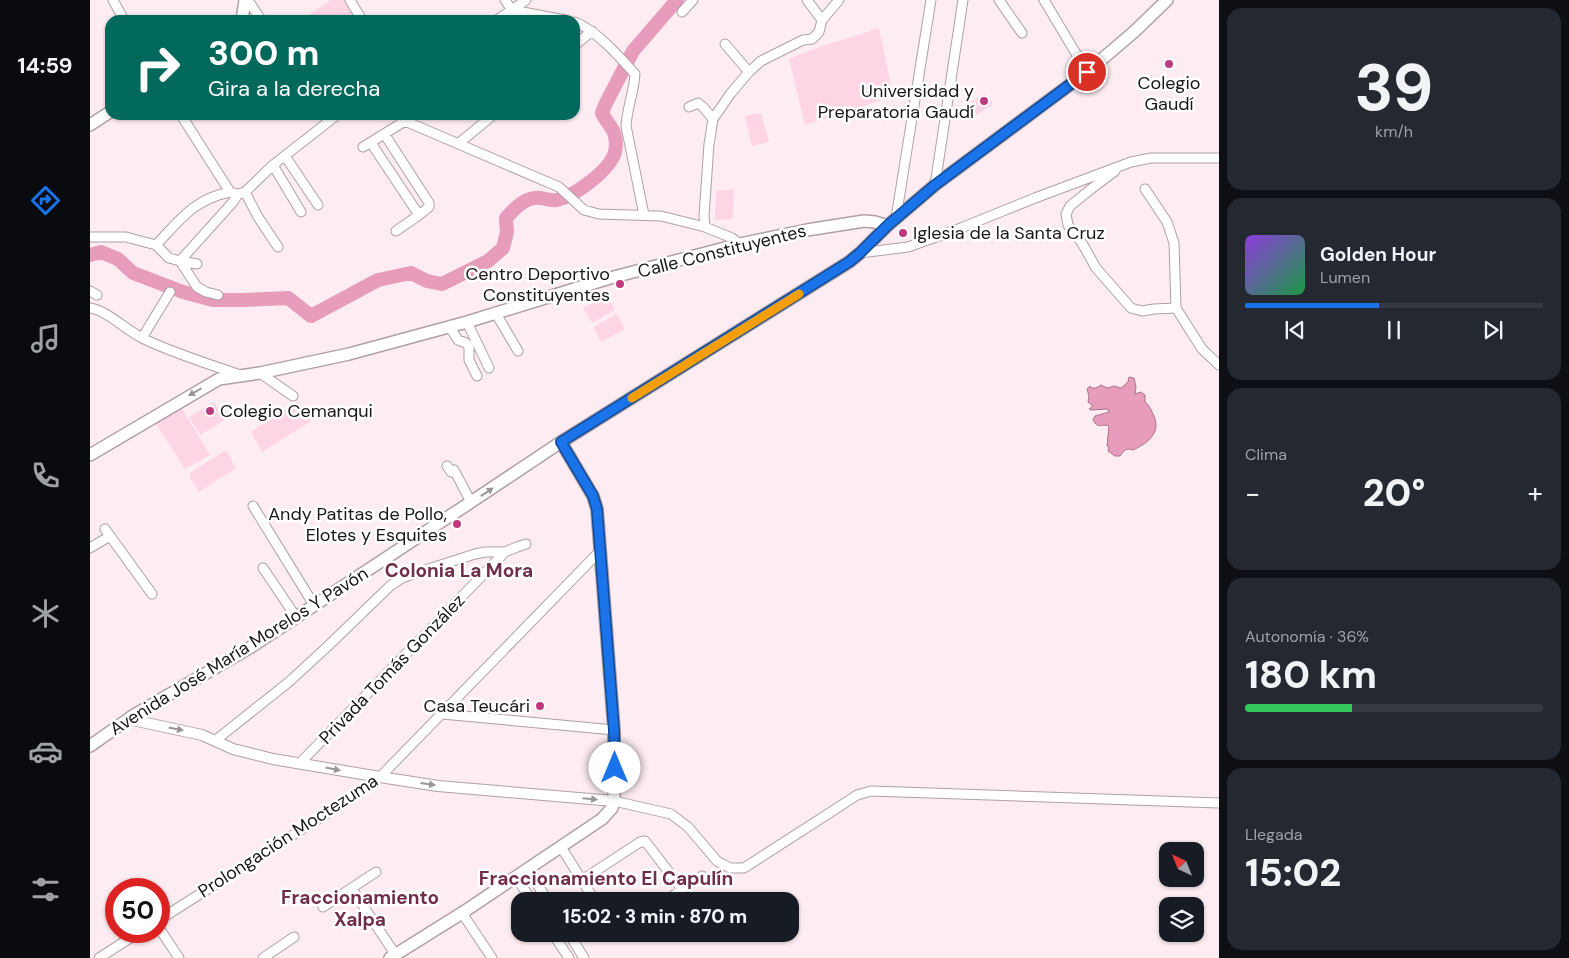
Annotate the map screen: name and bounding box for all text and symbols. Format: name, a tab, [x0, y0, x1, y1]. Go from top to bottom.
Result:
text: 300 m	[208, 30, 320, 76]
icon: right	[125, 35, 190, 100]
text: 39	[1355, 46, 1433, 130]
text: 14:59	[17, 51, 73, 80]
pin	[1066, 51, 1108, 93]
icon: arrive	[1073, 58, 1101, 86]
marker: Colegio Gaudí	[1163, 58, 1175, 70]
place label: Colegio Gaudí	[1138, 71, 1200, 116]
text: Gira a la derecha	[208, 74, 380, 103]
place label: Universidad y Preparatoria Gaudí	[818, 79, 974, 124]
marker: Universidad y Preparatoria Gaudí	[978, 95, 990, 107]
text: km/h	[1375, 121, 1413, 142]
icon: directions	[28, 183, 63, 218]
street label: Calle Constituyentes	[635, 218, 809, 284]
place label: Iglesia de la Santa Cruz	[913, 221, 1105, 245]
marker: Iglesia de la Santa Cruz	[897, 227, 909, 239]
text: Golden Hour	[1320, 242, 1436, 267]
place label: Centro Deportivo Constituyentes	[465, 262, 610, 307]
text: Lumen	[1320, 267, 1370, 288]
marker: Centro Deportivo Constituyentes	[614, 278, 626, 290]
icon: previous	[1281, 316, 1309, 344]
icon: pause	[1380, 316, 1408, 344]
icon: next	[1479, 316, 1507, 344]
icon: music	[28, 321, 63, 356]
one-way arrow	[188, 388, 201, 397]
place label: Colegio Cemanqui	[220, 399, 373, 423]
marker: Colegio Cemanqui	[204, 405, 216, 417]
text: Clima	[1245, 444, 1287, 465]
icon: phone	[28, 458, 63, 493]
text: 20°	[1363, 468, 1425, 518]
text: −	[1245, 475, 1260, 512]
text: +	[1528, 475, 1543, 512]
one-way arrow	[480, 487, 493, 497]
place label: Andy Patitas de Pollo, Elotes y Esquites	[268, 502, 447, 547]
marker: Andy Patitas de Pollo, Elotes y Esquites	[451, 518, 463, 530]
district label: Colonia La Mora	[385, 558, 533, 583]
street label: Avenida José María Morelos Y Pavón	[105, 561, 373, 741]
street label: Privada Tomás González	[314, 589, 470, 749]
icon: climate	[28, 596, 63, 631]
text: Autonomía · 36%	[1245, 626, 1369, 647]
text: 180 km	[1245, 650, 1377, 700]
place label: Casa Teucári	[424, 694, 530, 718]
marker: Casa Teucári	[534, 700, 546, 712]
one-way arrow	[168, 725, 184, 733]
icon: car	[28, 734, 63, 769]
position arrow	[588, 741, 640, 793]
one-way arrow	[325, 765, 340, 773]
street label: Prolongación Moctezuma	[193, 769, 383, 903]
one-way arrow	[420, 780, 436, 788]
one-way arrow	[582, 795, 598, 803]
text: Llegada	[1245, 824, 1302, 845]
north arrow	[1159, 842, 1204, 888]
map controls	[1159, 842, 1204, 942]
text: 15:02	[1245, 848, 1341, 898]
district label: Fraccionamiento El Capulín	[479, 866, 733, 891]
icon: filters	[28, 872, 63, 907]
speed limit sign: 50	[105, 878, 170, 943]
district label: Fraccionamiento Xalpa	[281, 885, 439, 932]
button: layers	[1159, 897, 1204, 942]
text: 15:02 · 3 min · 870 m	[563, 904, 747, 929]

